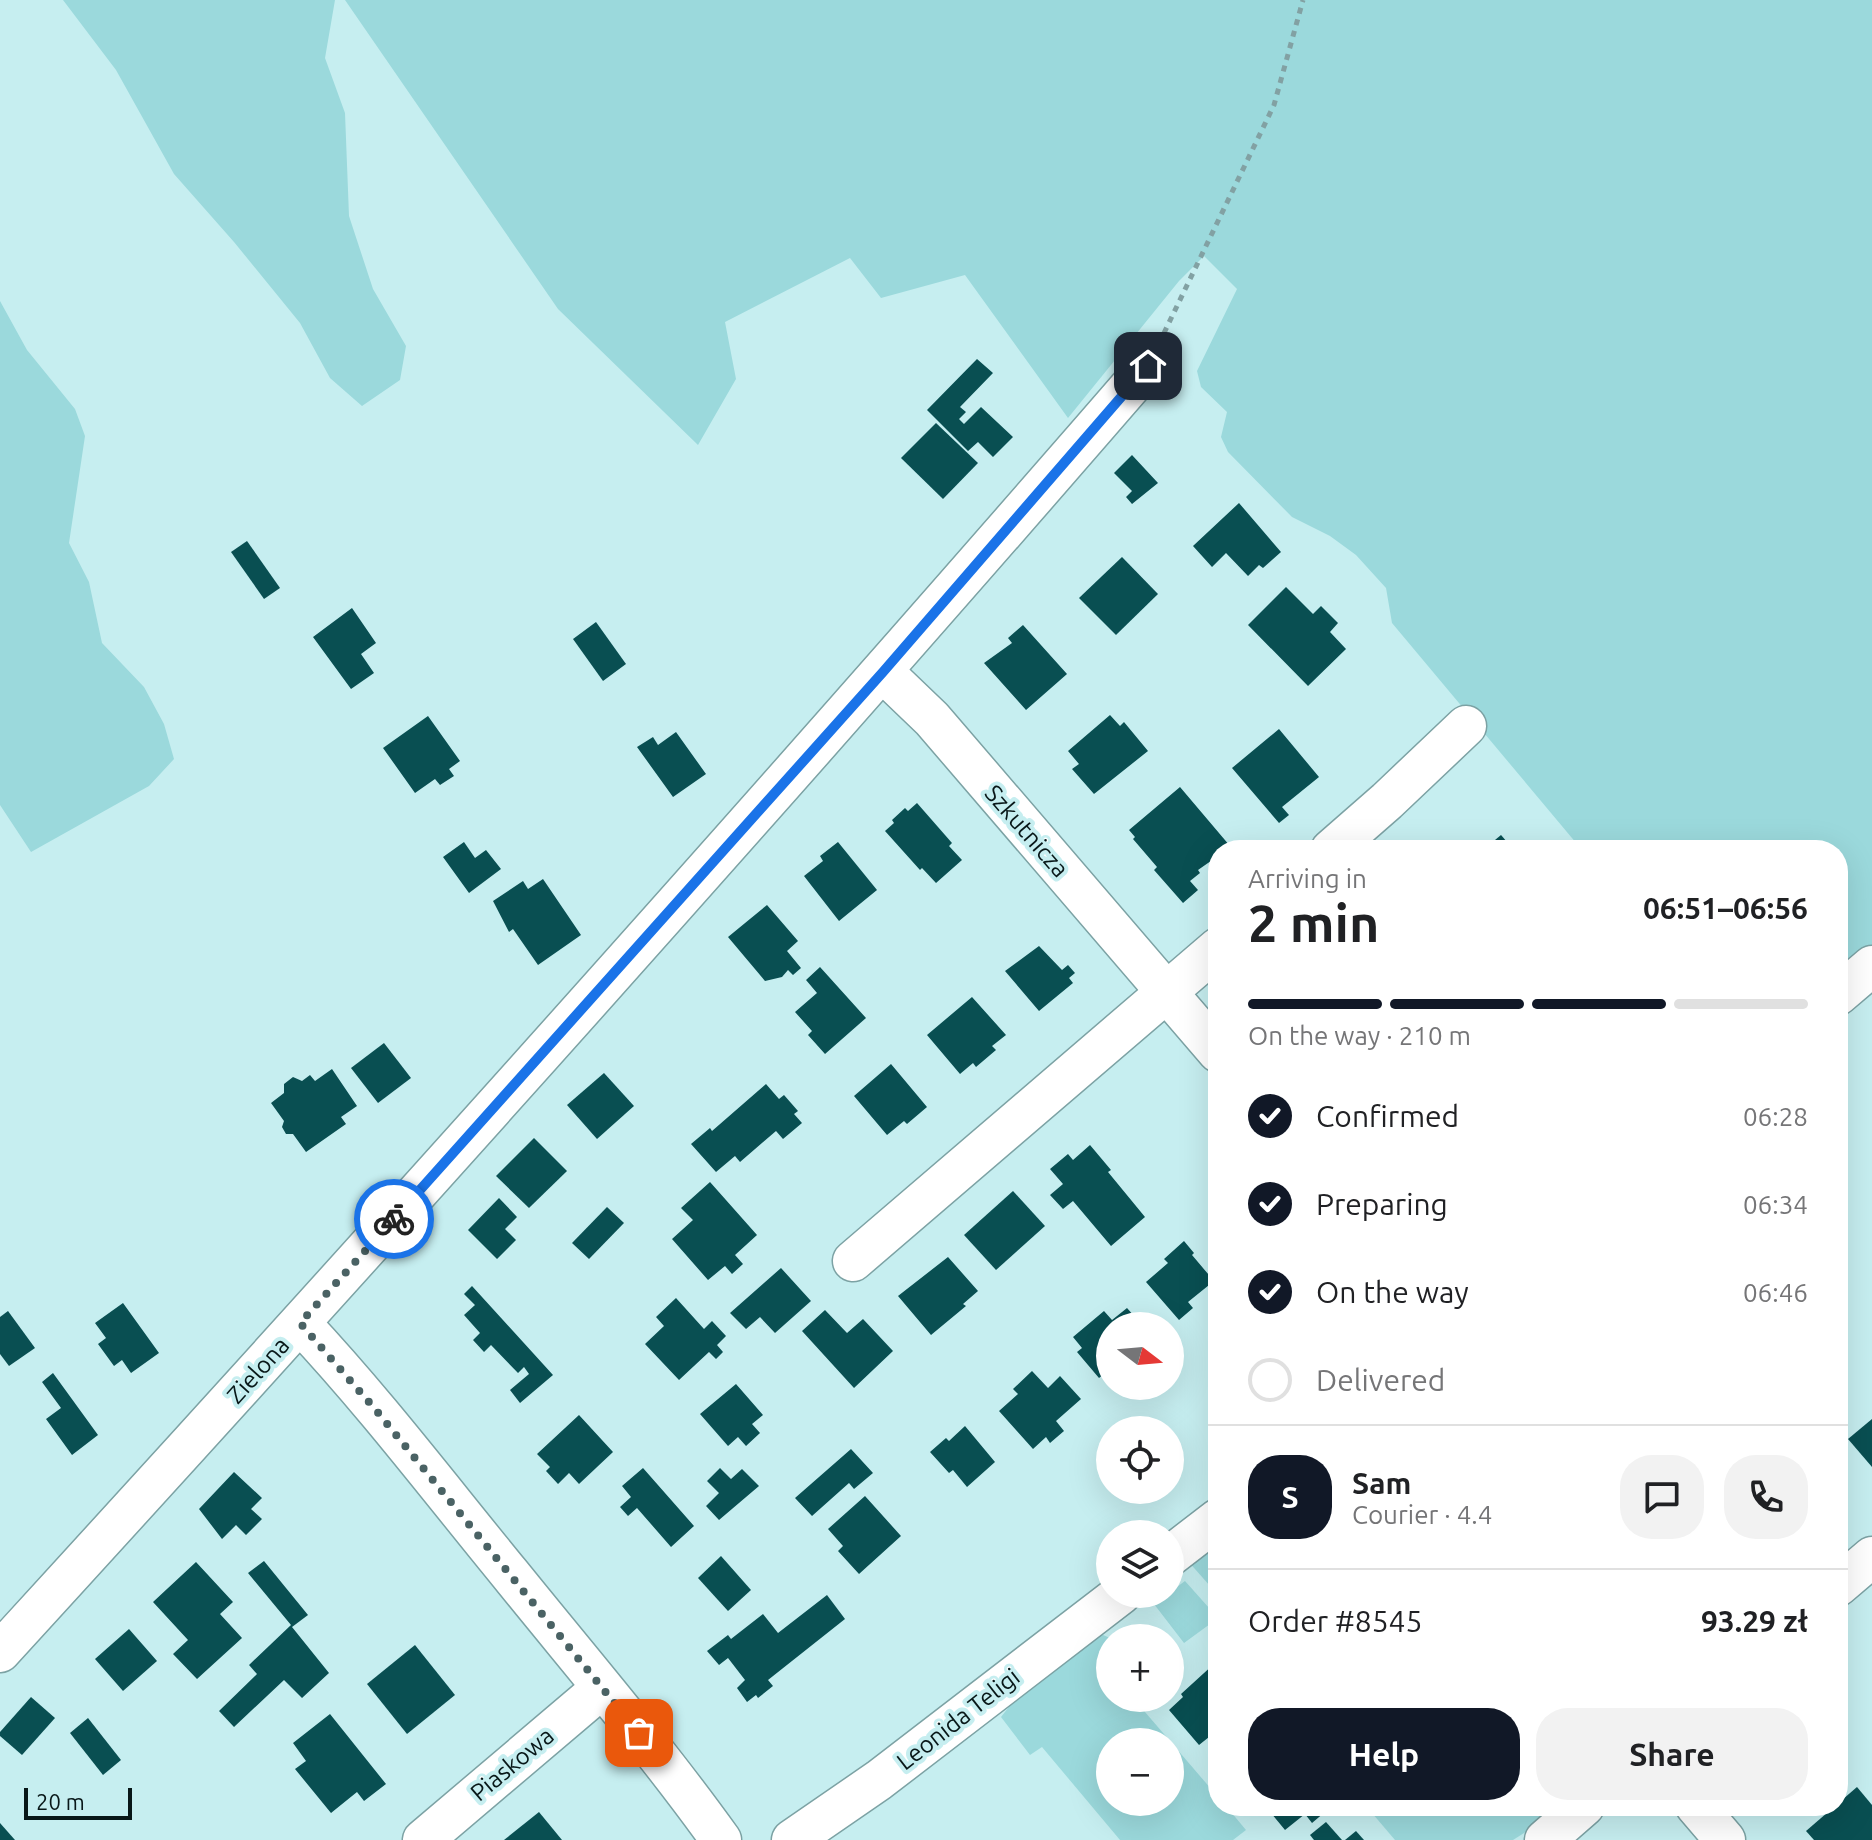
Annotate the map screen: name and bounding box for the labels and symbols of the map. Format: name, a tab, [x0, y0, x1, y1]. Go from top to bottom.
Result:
pin	[1114, 332, 1182, 400]
street label: Szkutnicza	[980, 780, 1074, 882]
courier	[354, 1179, 434, 1259]
north arrow	[1096, 1312, 1184, 1400]
street label: Zielona	[221, 1332, 295, 1408]
street label: Leonida Teligi	[891, 1663, 1025, 1775]
pin	[605, 1699, 673, 1767]
street label: Piaskowa	[465, 1722, 559, 1806]
scale bar	[24, 1784, 132, 1820]

